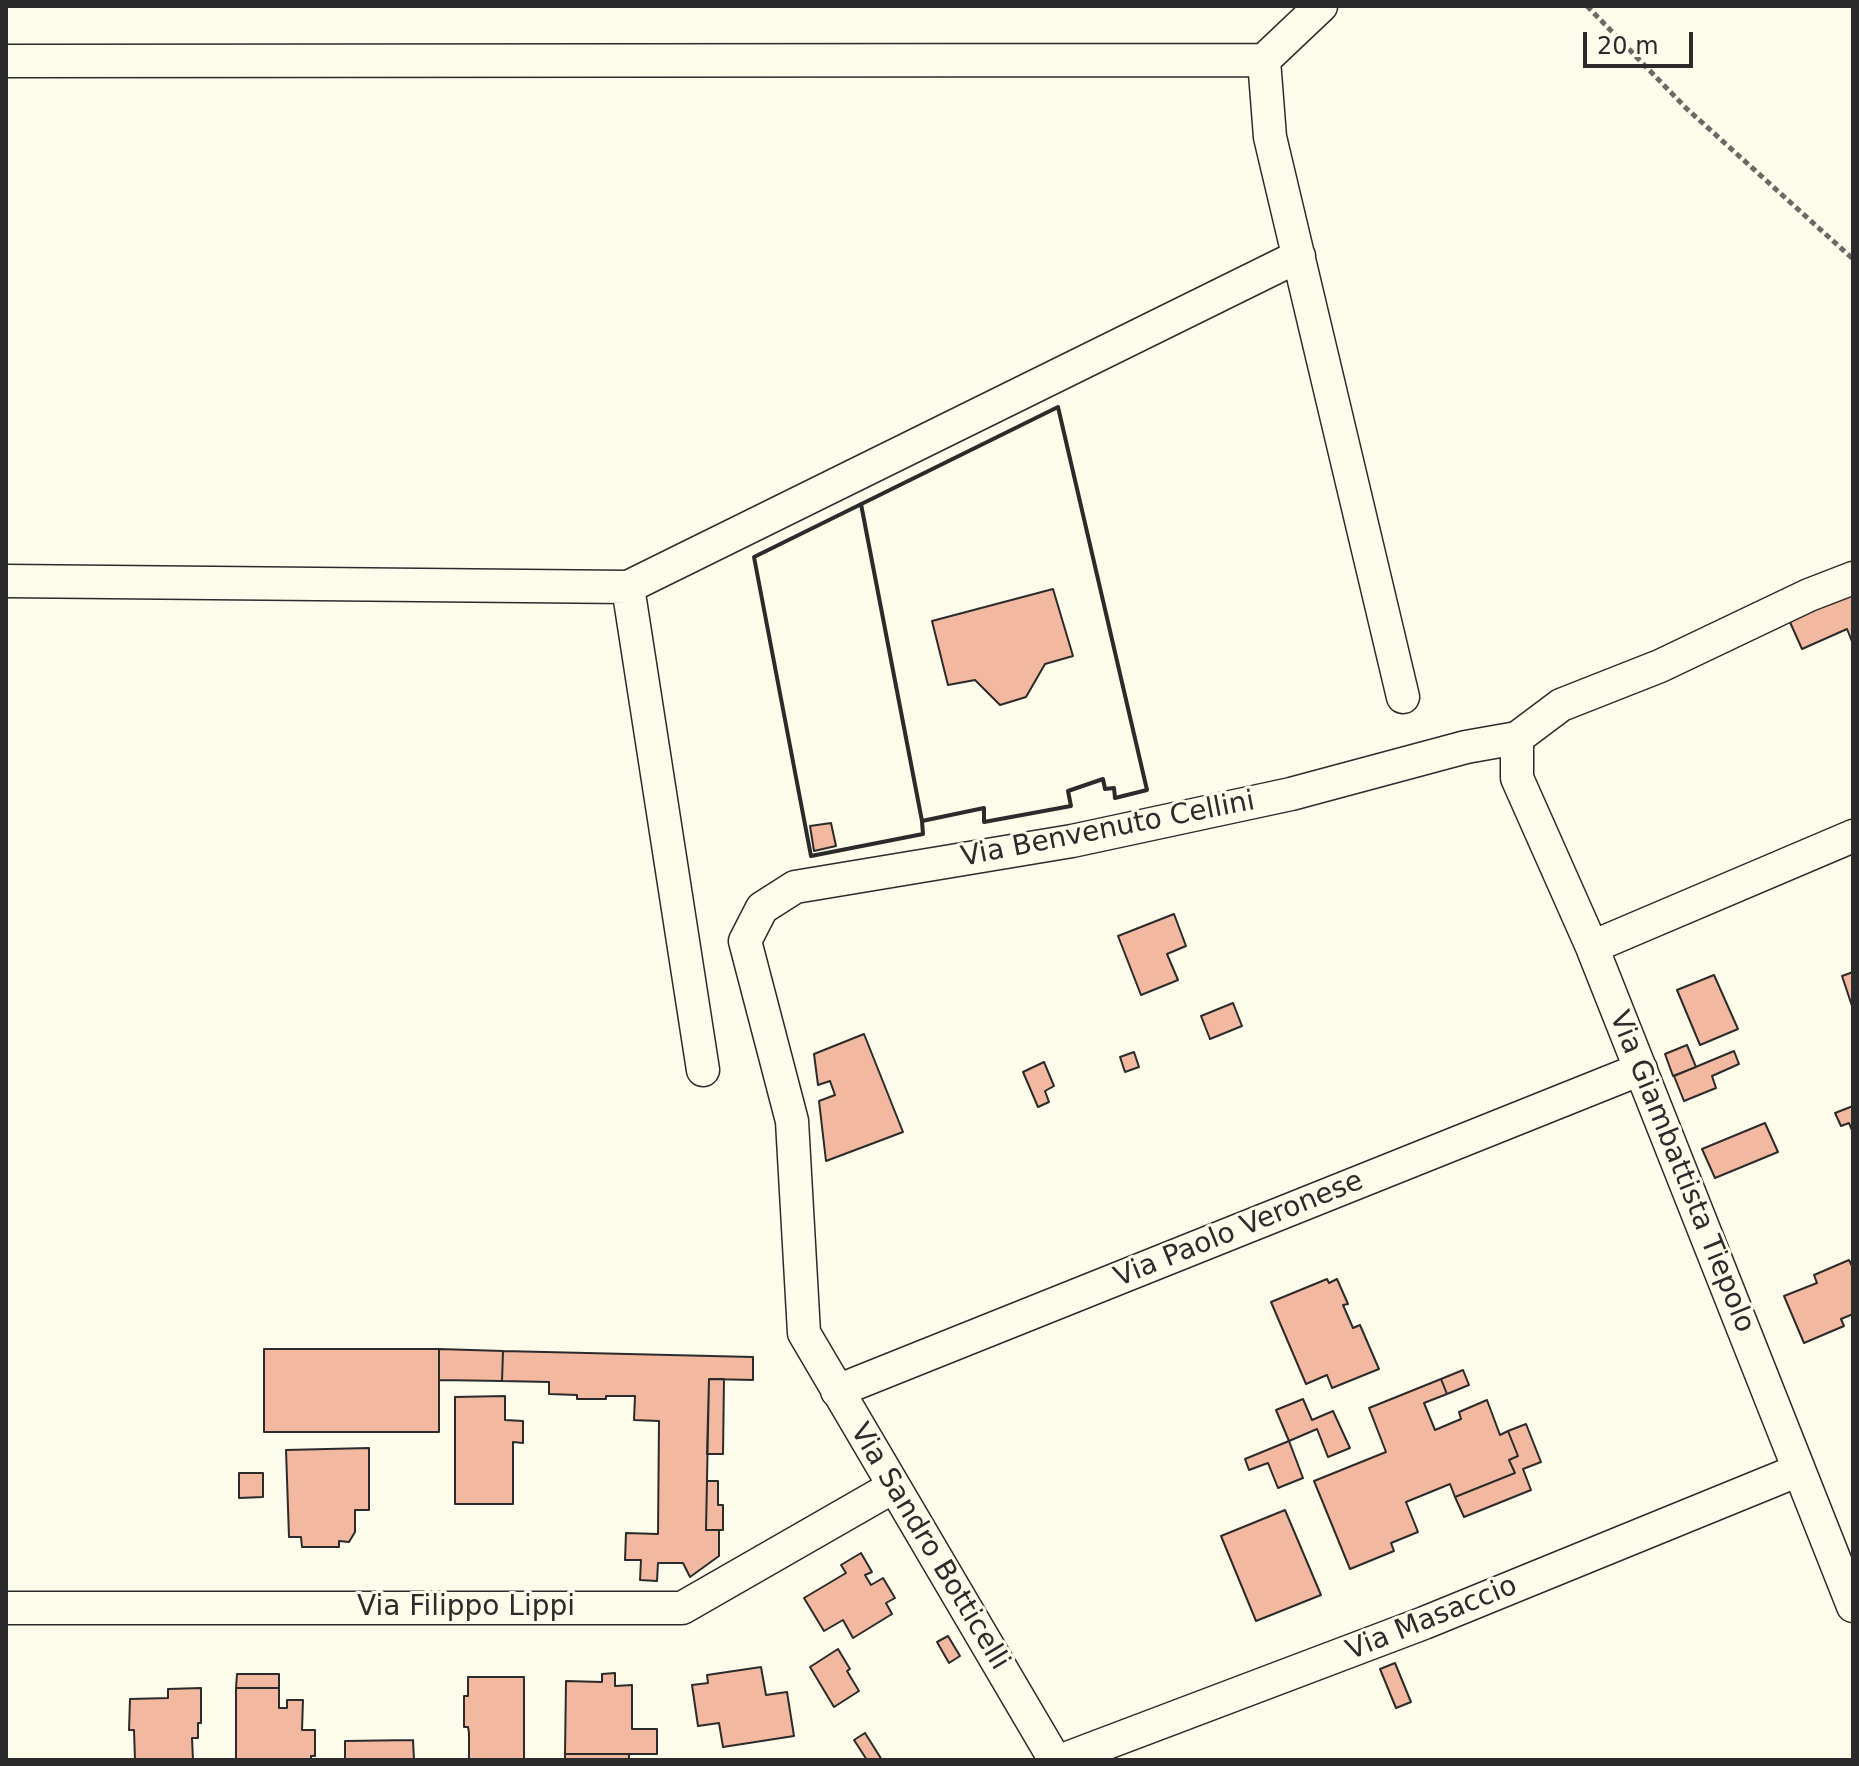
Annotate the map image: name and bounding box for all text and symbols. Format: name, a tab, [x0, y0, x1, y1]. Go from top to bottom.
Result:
scale bar	[1587, 16, 1697, 66]
text: 20 m	[1597, 32, 1659, 60]
street label: Via Benvenuto Cellini	[958, 785, 1258, 875]
street label: Via Giambattista Tiepolo	[1601, 1006, 1761, 1338]
street label: Via Paolo Veronese	[1110, 1165, 1368, 1295]
street label: Via Sandro Botticelli	[842, 1418, 1016, 1676]
street label: Via Masaccio	[1342, 1569, 1522, 1669]
street label: Via Filippo Lippi	[357, 1591, 575, 1625]

